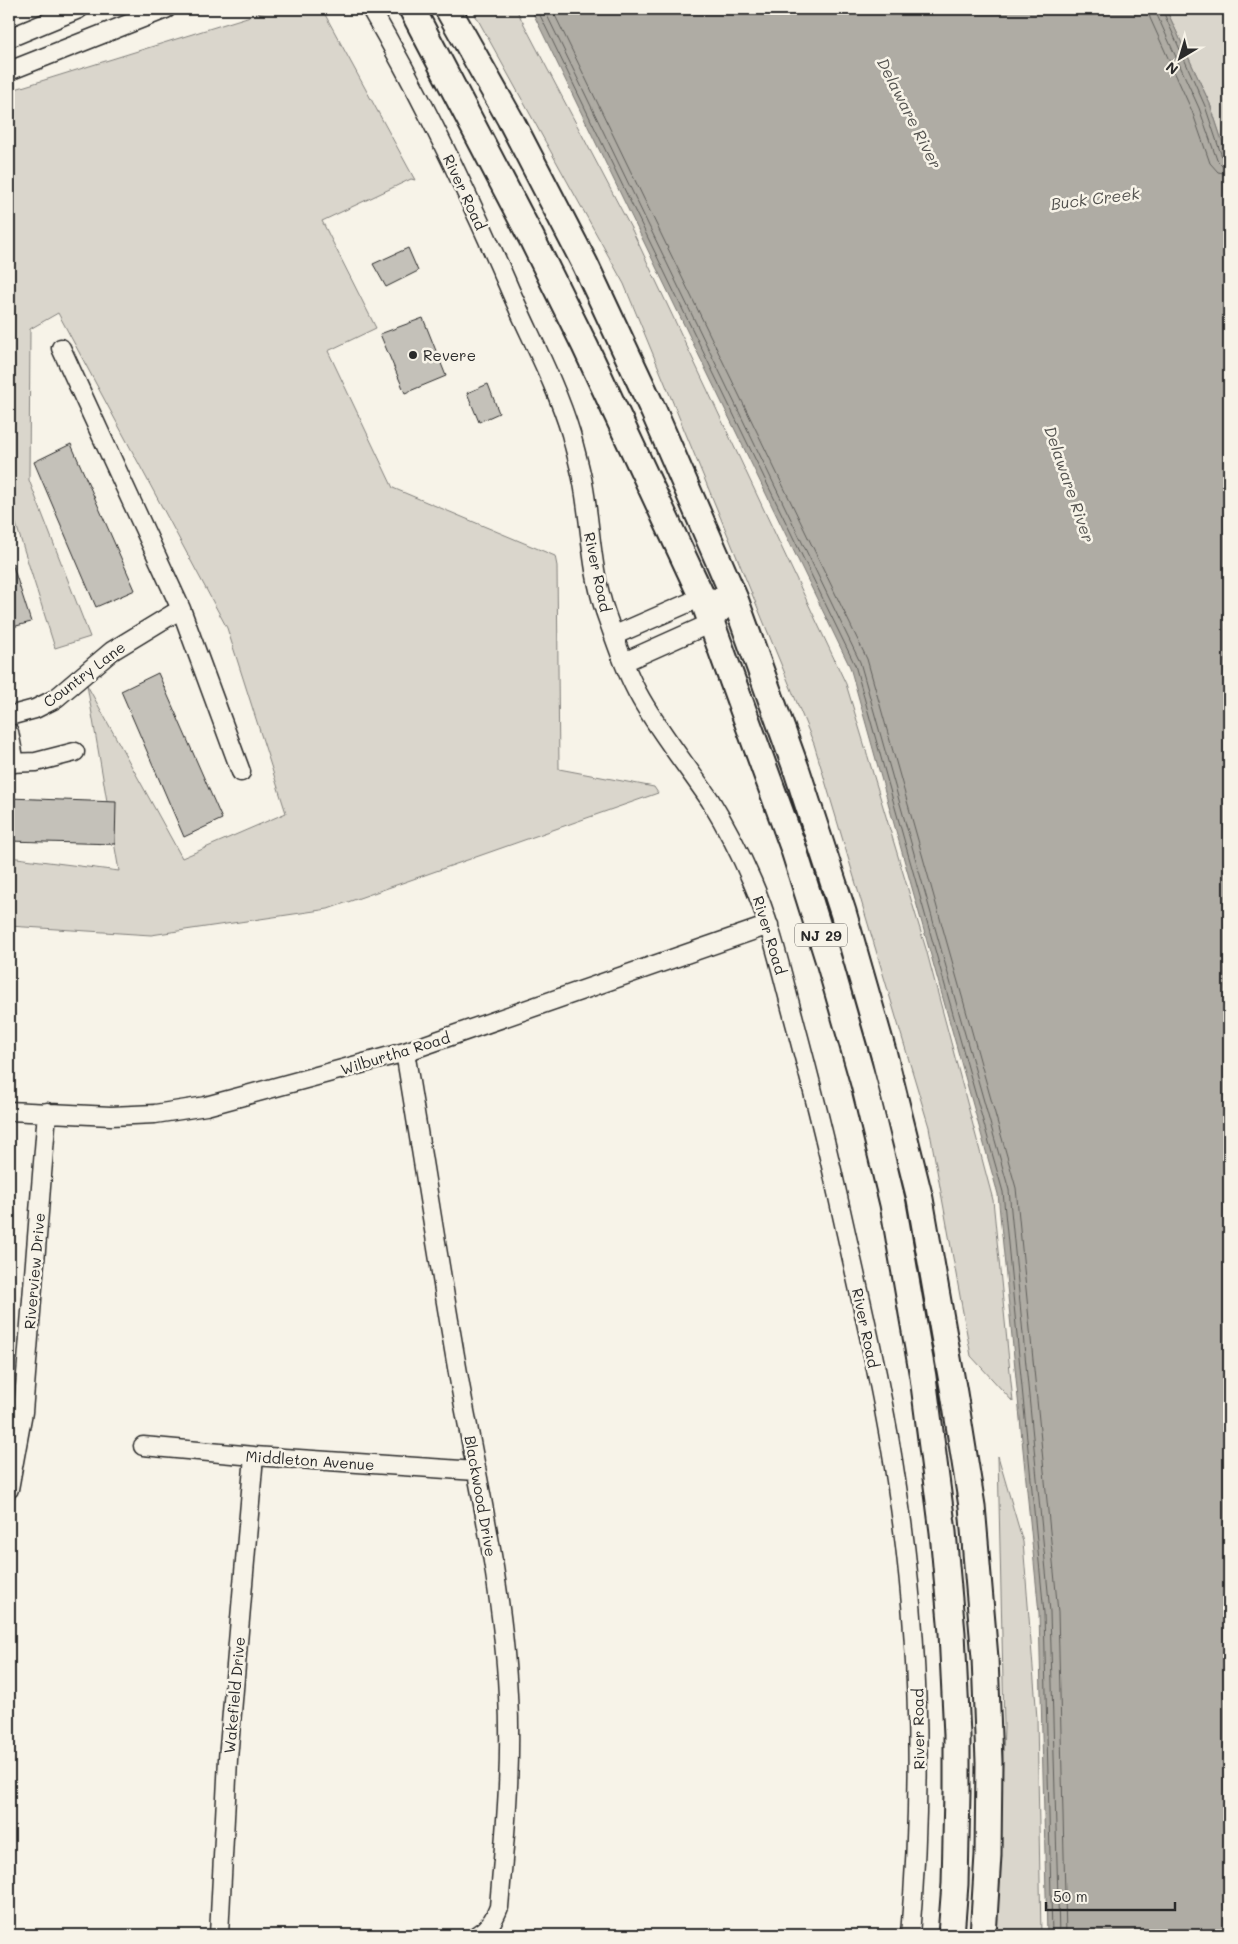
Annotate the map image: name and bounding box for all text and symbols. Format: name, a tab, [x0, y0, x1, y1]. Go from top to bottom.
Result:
north arrow	[1156, 32, 1206, 82]
water label: Delaware River	[873, 54, 947, 172]
text: N	[1162, 58, 1182, 79]
street label: River Road	[439, 151, 491, 233]
water label: Buck Creek	[1049, 182, 1141, 214]
place label: Revere	[423, 345, 476, 365]
marker: Revere	[407, 349, 419, 361]
water label: Delaware River	[1040, 423, 1100, 545]
street label: River Road	[580, 530, 616, 614]
street label: Country Lane	[39, 637, 129, 711]
street label: River Road	[749, 893, 791, 977]
road number: NJ 29	[795, 924, 847, 946]
street label: Wilburtha Road	[338, 1027, 452, 1079]
street label: Riverview Drive	[19, 1212, 49, 1330]
street label: River Road	[848, 1286, 884, 1370]
street label: Blackwood Drive	[461, 1434, 501, 1558]
street label: Middleton Avenue	[245, 1446, 375, 1474]
street label: Wakefield Drive	[219, 1636, 249, 1754]
street label: River Road	[907, 1688, 929, 1770]
scale bar	[1046, 1879, 1174, 1911]
text: 50 m	[1053, 1886, 1088, 1906]

